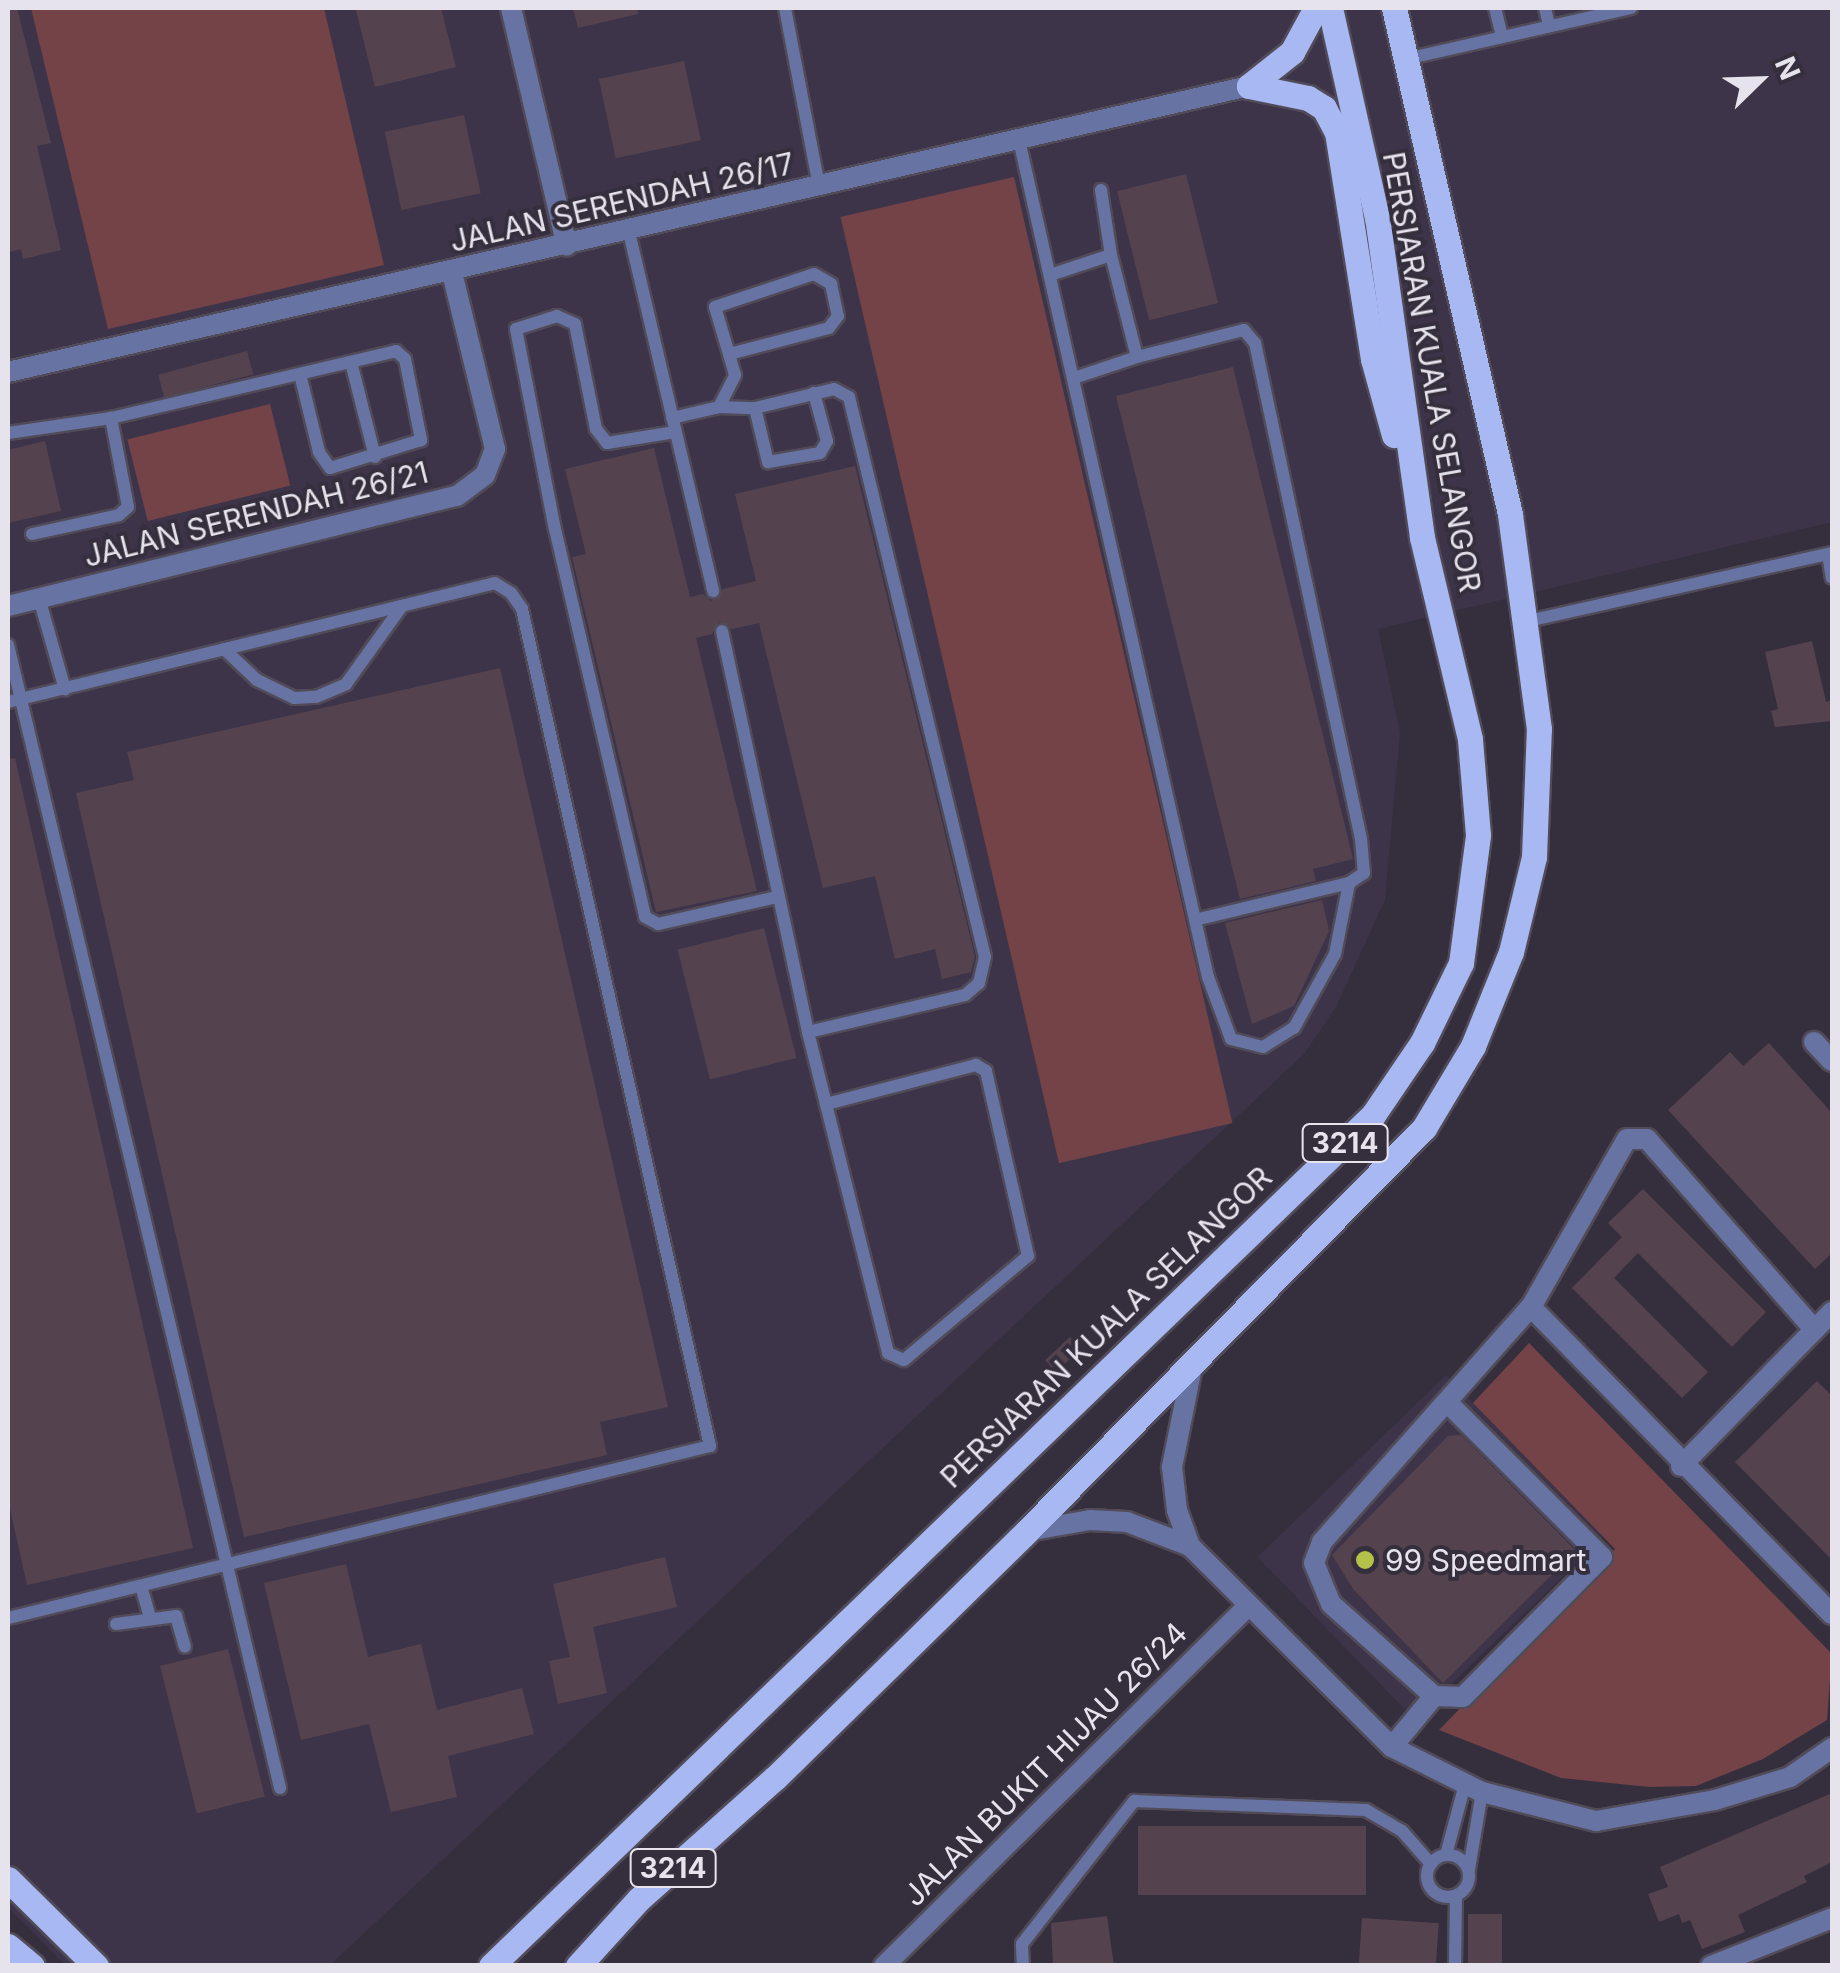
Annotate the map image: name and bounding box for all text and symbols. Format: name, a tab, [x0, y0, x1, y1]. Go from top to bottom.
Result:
north arrow	[1710, 30, 1810, 130]
text: N	[1768, 52, 1807, 85]
street label: JALAN SERENDAH 26/17	[446, 145, 798, 259]
street label: PERSIARAN KUALA SELANGOR	[1376, 149, 1488, 595]
street label: JALAN SERENDAH 26/21	[80, 454, 432, 574]
road number: 3214	[1300, 1120, 1390, 1166]
street label: PERSIARAN KUALA SELANGOR	[933, 1159, 1279, 1495]
place label: 99 Speedmart	[1385, 1542, 1586, 1578]
marker: 99 Speedmart	[1354, 1549, 1376, 1571]
street label: JALAN BUKIT HIJAU 26/24	[896, 1615, 1194, 1913]
road number: 3214	[628, 1845, 718, 1891]

